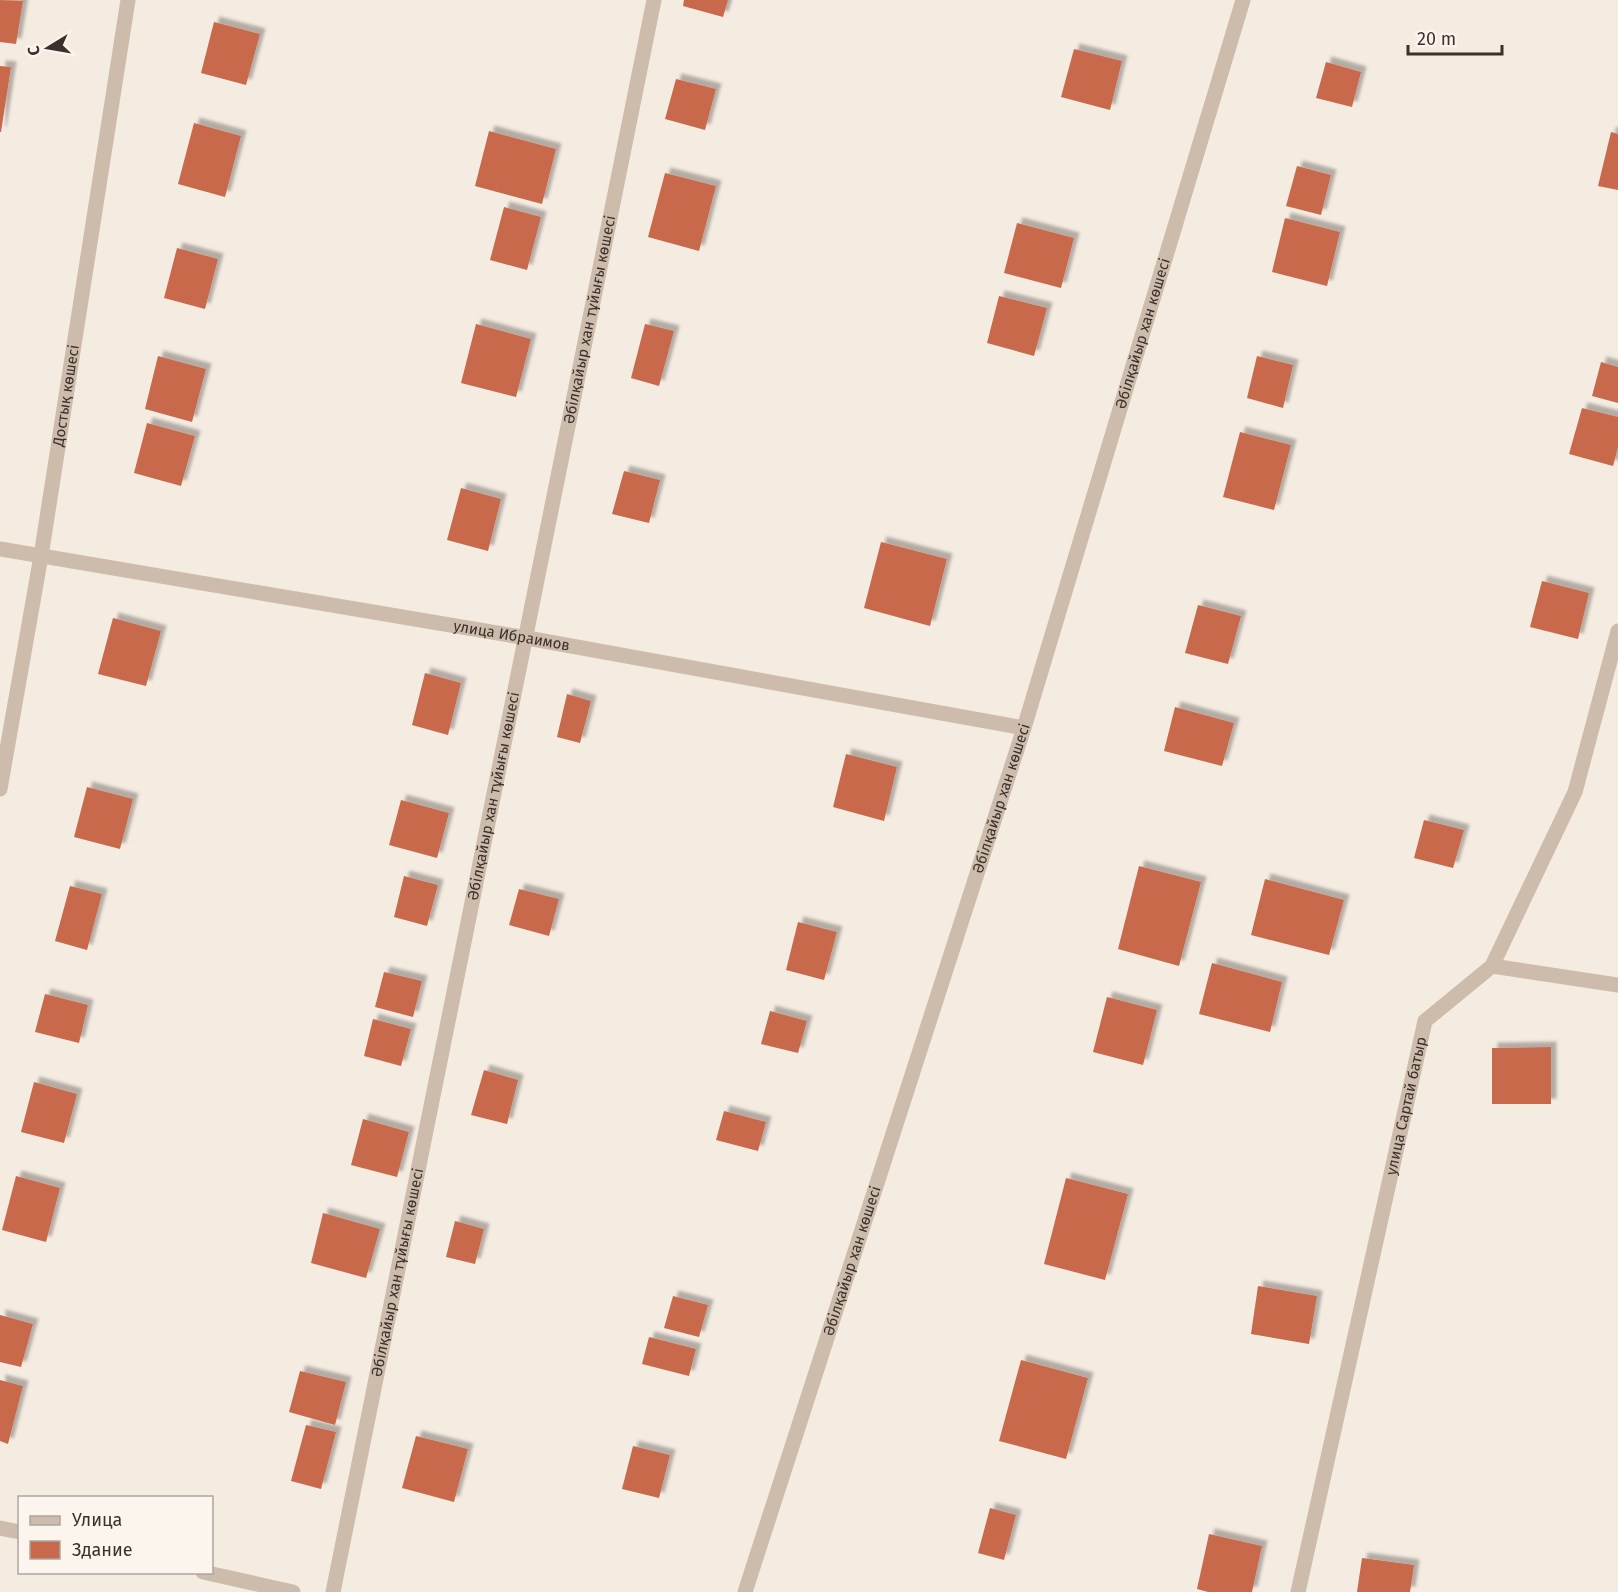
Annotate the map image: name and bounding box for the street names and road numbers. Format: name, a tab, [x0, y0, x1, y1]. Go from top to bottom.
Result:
street label: Әбілқайыр хан тұйығы көшесі	[560, 214, 619, 425]
street label: Әбілқайыр хан көшесі	[1112, 256, 1174, 411]
street label: Достық көшесі	[49, 343, 83, 449]
street label: улица Ибраимов	[452, 617, 571, 655]
street label: Әбілқайыр хан тұйығы көшесі	[464, 690, 523, 902]
street label: Әбілқайыр хан көшесі	[969, 721, 1034, 876]
street label: улица Сартай батыр	[1382, 1035, 1430, 1177]
street label: Әбілқайыр хан тұйығы көшесі	[368, 1167, 427, 1378]
street label: Әбілқайыр хан көшесі	[819, 1184, 885, 1338]

